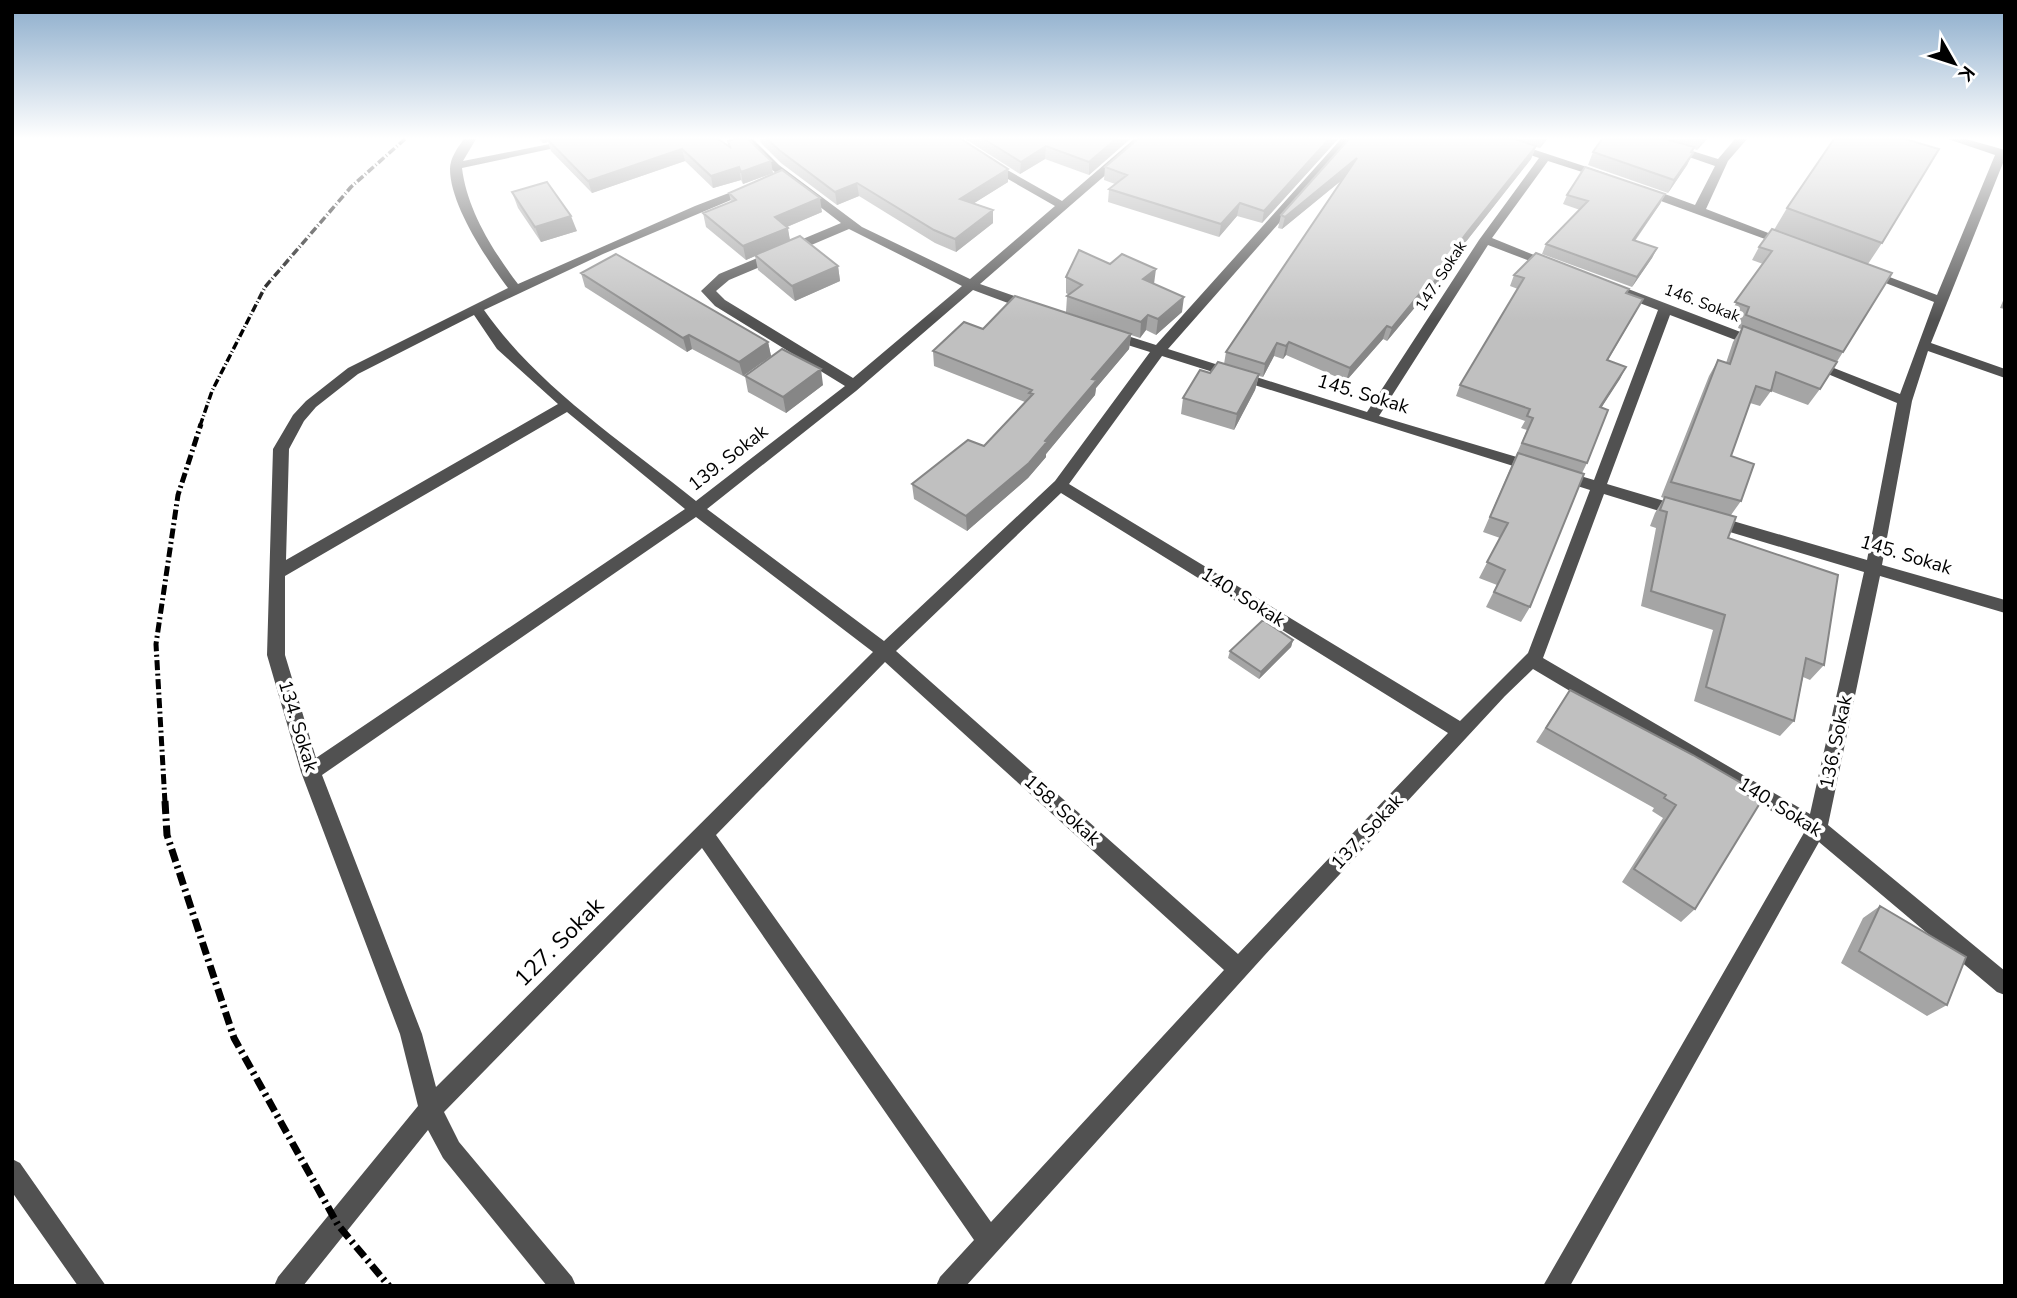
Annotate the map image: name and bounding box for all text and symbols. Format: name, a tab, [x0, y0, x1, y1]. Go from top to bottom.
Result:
north arrow	[1919, 28, 1989, 98]
text: K	[1951, 60, 1981, 87]
street label: 147. Sokak	[1410, 236, 1472, 315]
street label: 146. Sokak	[1661, 278, 1744, 328]
street label: 145. Sokak	[1314, 368, 1413, 420]
street label: 139. Sokak	[683, 418, 774, 497]
street label: 145. Sokak	[1857, 529, 1956, 581]
street label: 140. Sokak	[1196, 561, 1290, 633]
street label: 134. Sokak	[272, 677, 324, 776]
street label: 136. Sokak	[1813, 693, 1859, 791]
street label: 158. Sokak	[1018, 769, 1106, 852]
street label: 140. Sokak	[1733, 771, 1827, 843]
street label: 137. Sokak	[1325, 788, 1409, 875]
street label: 127. Sokak	[508, 890, 611, 993]

